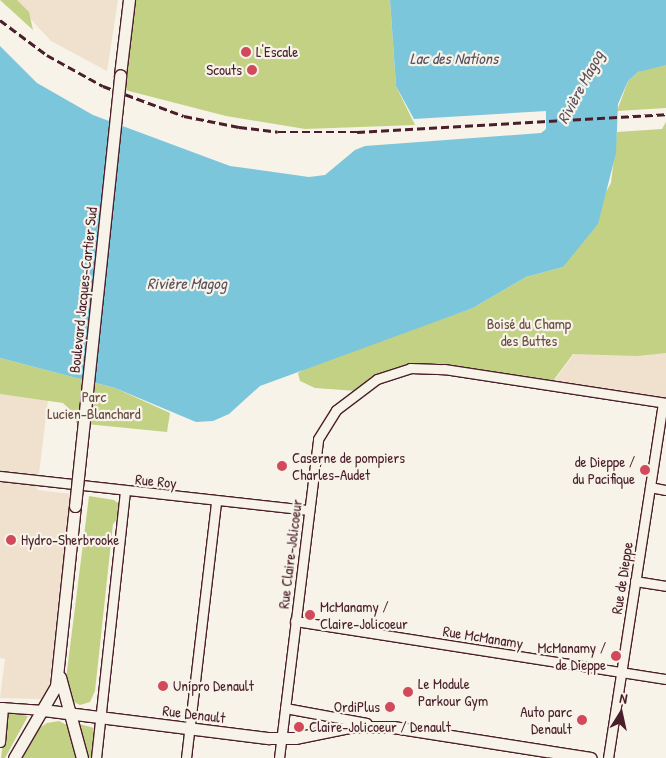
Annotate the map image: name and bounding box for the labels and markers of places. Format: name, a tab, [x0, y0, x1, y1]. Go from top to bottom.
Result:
place label: L'Escale	[256, 43, 298, 61]
marker: L'Escale	[240, 46, 252, 58]
place label: Scouts	[206, 61, 242, 79]
marker: Scouts	[246, 64, 258, 76]
place label: Caserne de pompiers Charles-Audet	[292, 448, 405, 483]
place label: de Dieppe / du Pacifique	[573, 452, 635, 487]
marker: Caserne de pompiers Charles-Audet	[276, 460, 288, 472]
marker: de Dieppe / du Pacifique	[639, 464, 651, 476]
place label: Hydro-Sherbrooke	[21, 531, 119, 549]
marker: Hydro-Sherbrooke	[5, 534, 17, 546]
place label: McManamy / Claire-Jolicoeur	[320, 597, 408, 632]
marker: McManamy / Claire-Jolicoeur	[304, 609, 316, 621]
place label: McManamy / de Dieppe	[537, 638, 606, 673]
marker: McManamy / de Dieppe	[610, 650, 622, 662]
place label: Le Module Parkour Gym	[418, 674, 488, 709]
place label: Unipro Denault	[173, 677, 254, 695]
marker: Unipro Denault	[157, 680, 169, 692]
marker: Le Module Parkour Gym	[402, 686, 414, 698]
place label: OrdiPlus	[334, 698, 380, 716]
marker: OrdiPlus	[384, 701, 396, 713]
place label: Auto parc Denault	[520, 702, 572, 737]
marker: Auto parc Denault	[576, 714, 588, 726]
place label: Claire-Jolicoeur / Denault	[309, 718, 451, 736]
marker: Claire-Jolicoeur / Denault	[293, 721, 305, 733]

